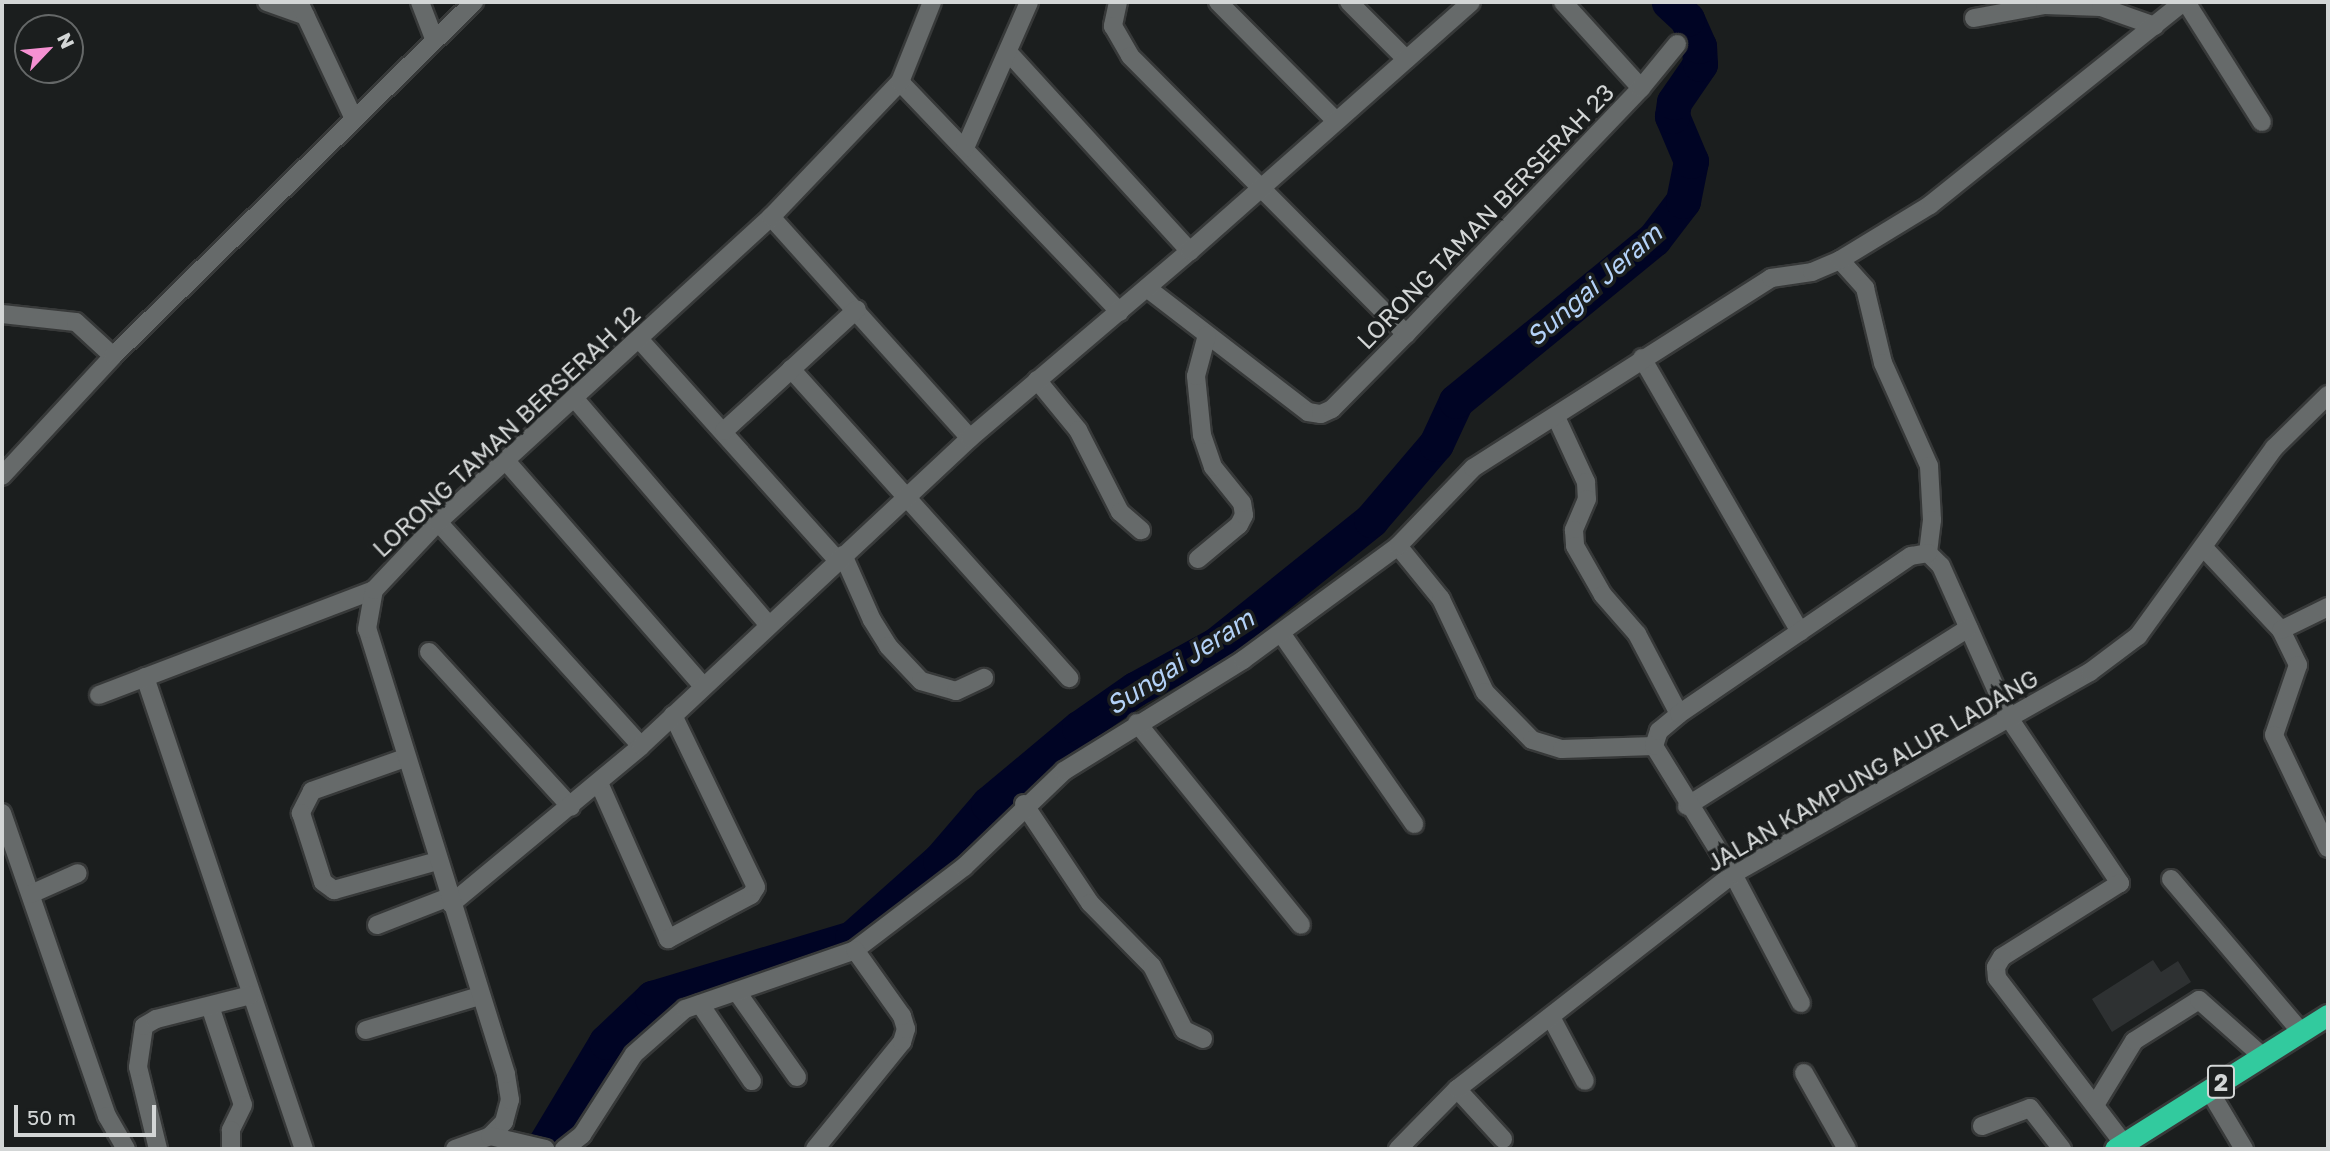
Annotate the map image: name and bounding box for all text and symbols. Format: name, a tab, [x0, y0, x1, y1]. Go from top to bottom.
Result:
north arrow	[14, 14, 84, 84]
text: N	[53, 29, 80, 52]
street label: LORONG TAMAN BERSERAH 23	[1351, 77, 1619, 355]
water label: Sungai Jeram	[1520, 218, 1668, 352]
street label: LORONG TAMAN BERSERAH 12	[366, 299, 646, 563]
water label: Sungai Jeram	[1100, 603, 1260, 721]
street label: JALAN KAMPUNG ALUR LADANG	[1701, 663, 2043, 877]
road number: 2	[2205, 1063, 2237, 1102]
scale bar	[18, 1092, 159, 1136]
text: 50 m	[27, 1104, 76, 1130]

